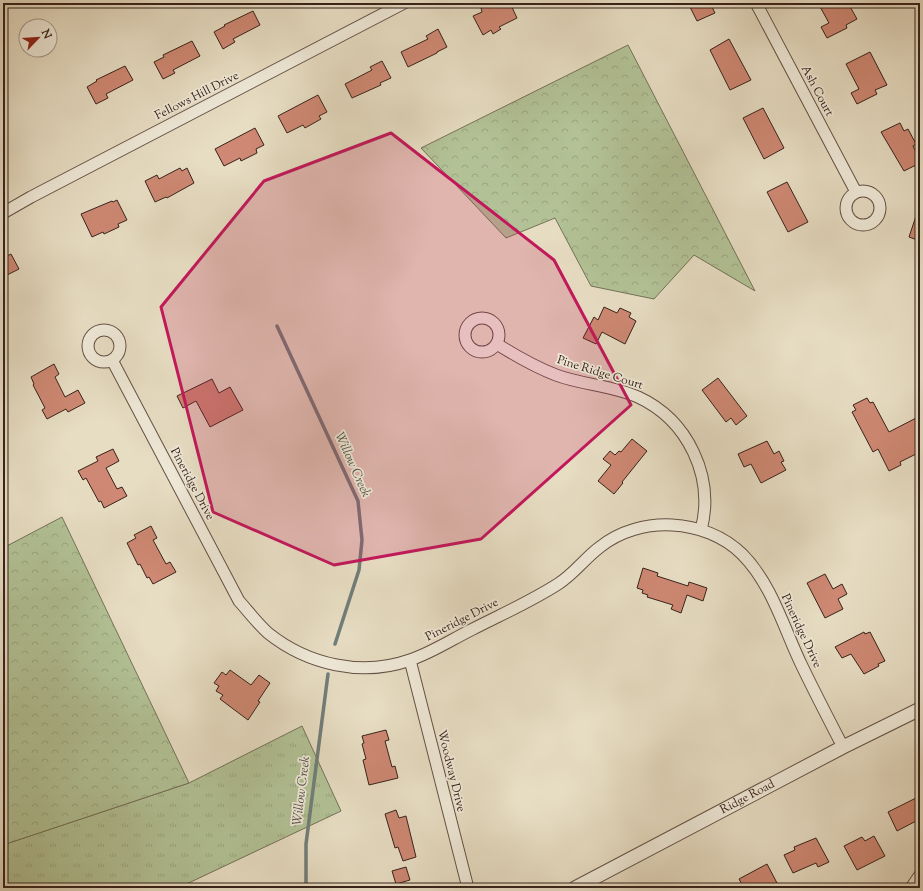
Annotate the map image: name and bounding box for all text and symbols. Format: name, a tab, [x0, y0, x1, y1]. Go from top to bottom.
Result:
north arrow	[18, 18, 58, 58]
text: N	[37, 26, 55, 42]
street label: Ash Court	[796, 62, 838, 120]
street label: Fellows Hill Drive	[152, 67, 242, 125]
street label: Pine Ridge Court	[555, 351, 645, 395]
water label: Willow Creek	[330, 430, 374, 501]
street label: Pineridge Drive	[165, 444, 219, 524]
street label: Pineridge Drive	[776, 591, 826, 671]
street label: Pineridge Drive	[422, 594, 502, 646]
street label: Woodway Drive	[432, 728, 470, 814]
water label: Willow Creek	[289, 755, 315, 827]
street label: Ridge Road	[717, 775, 778, 819]

